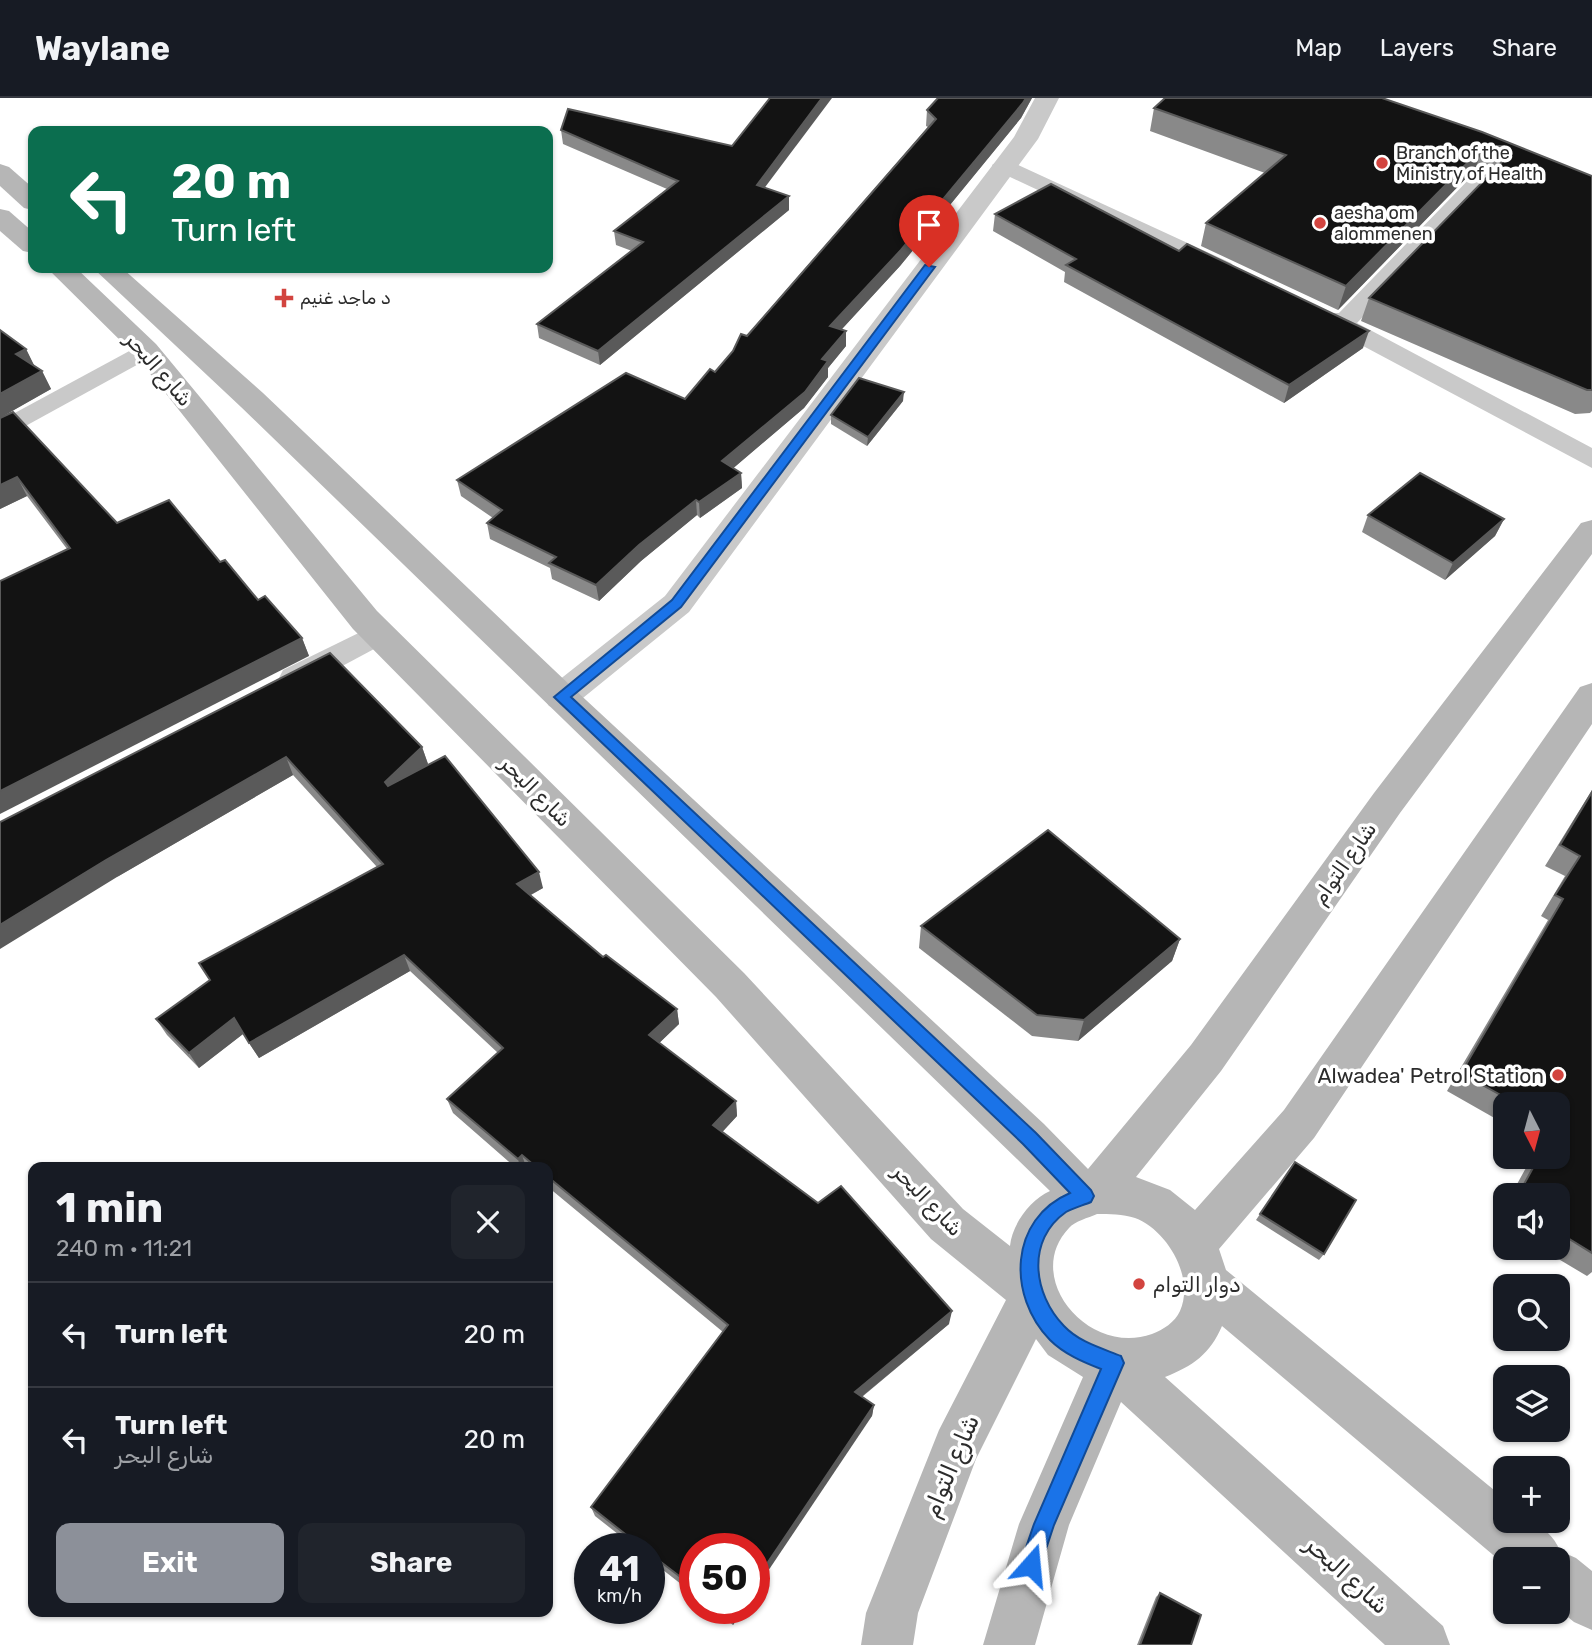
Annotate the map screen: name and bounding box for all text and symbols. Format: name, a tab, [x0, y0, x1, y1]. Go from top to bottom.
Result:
text: Waylane	[35, 29, 170, 68]
text: Map	[1295, 34, 1342, 62]
text: Layers	[1380, 34, 1454, 62]
text: Share	[1492, 34, 1557, 62]
place label: Branch of the Ministry of Health	[1396, 142, 1543, 185]
text: 20 m	[171, 152, 292, 210]
icon: left	[56, 154, 147, 245]
marker: Branch of the Ministry of Health	[1374, 155, 1390, 171]
pin	[899, 195, 959, 267]
place label: aesha om alommenen	[1334, 202, 1433, 245]
icon: arrive	[910, 206, 948, 244]
text: Turn left	[171, 211, 296, 249]
marker: aesha om alommenen	[1312, 215, 1328, 231]
place label: د ماجد غنيم	[300, 287, 391, 310]
marker: د ماجد غنيم	[274, 288, 294, 308]
street label: شارع البحر	[117, 325, 198, 412]
street label: شارع البحر	[493, 749, 577, 833]
street label: شارع التوام	[1307, 817, 1383, 910]
place label: Alwadea' Petrol Station	[1318, 1063, 1544, 1088]
marker: Alwadea' Petrol Station	[1550, 1067, 1566, 1083]
north arrow	[1493, 1092, 1570, 1169]
map controls	[1493, 1092, 1570, 1624]
street label: شارع البحر	[885, 1158, 968, 1242]
text: 1 min	[56, 1183, 163, 1233]
button: sound	[1493, 1183, 1570, 1260]
button: close	[451, 1185, 525, 1259]
text: 240 m · 11:21	[56, 1234, 192, 1262]
place label: دوار التوام	[1153, 1272, 1241, 1298]
button: search	[1493, 1274, 1570, 1351]
marker: دوار التوام	[1131, 1276, 1147, 1292]
icon: left	[56, 1316, 94, 1354]
text: Turn left	[115, 1319, 227, 1350]
text: 20 m	[464, 1319, 525, 1350]
button: layers	[1493, 1365, 1570, 1442]
text: Turn left	[115, 1410, 227, 1441]
street label: شارع التوام	[917, 1411, 987, 1522]
icon: left	[56, 1421, 94, 1459]
text: 20 m	[464, 1424, 525, 1455]
text: شارع البحر	[115, 1441, 213, 1469]
button: +	[1493, 1456, 1570, 1533]
button: Exit	[56, 1523, 284, 1603]
button: Share	[298, 1523, 525, 1603]
position arrow	[994, 1528, 1068, 1602]
street label: شارع البحر	[1297, 1529, 1395, 1621]
speed limit sign: 50	[679, 1533, 770, 1624]
button: −	[1493, 1547, 1570, 1624]
text: 41	[599, 1548, 640, 1590]
text: km/h	[597, 1585, 642, 1607]

